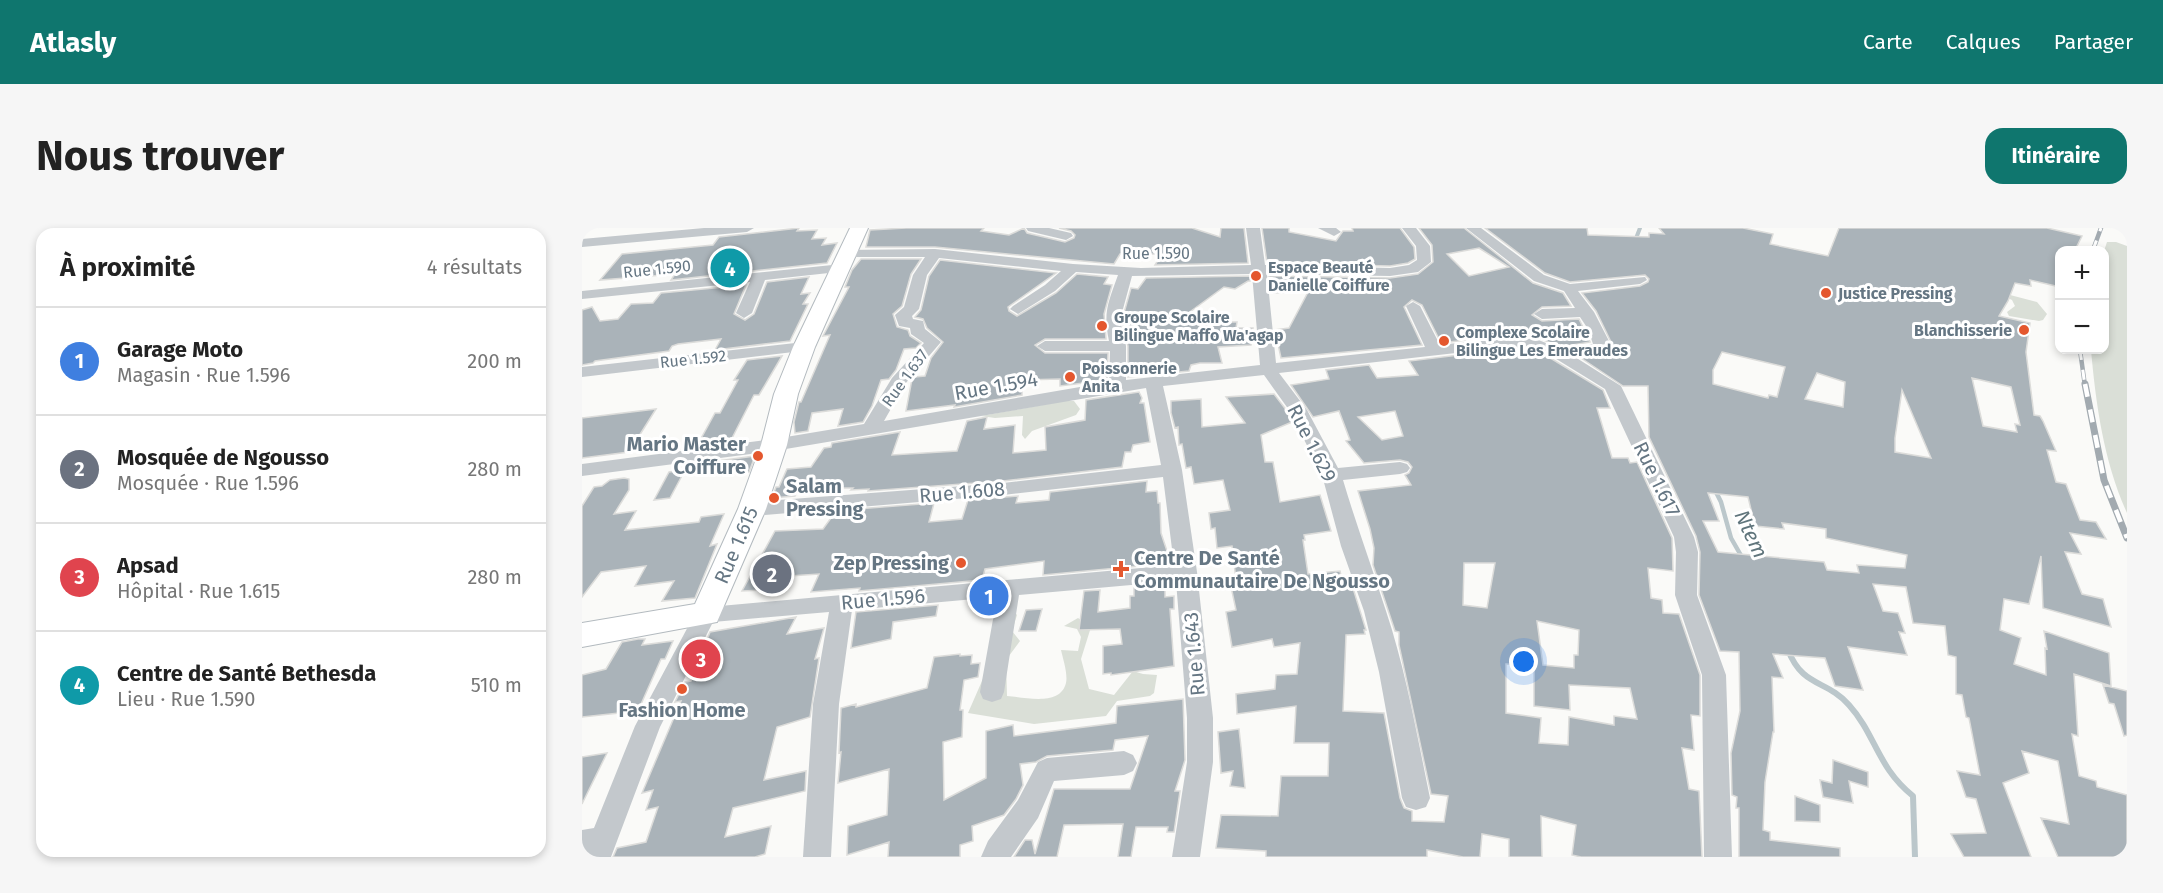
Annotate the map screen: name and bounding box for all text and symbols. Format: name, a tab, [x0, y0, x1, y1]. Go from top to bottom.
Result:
text: Atlasly	[30, 26, 116, 59]
text: Carte	[1863, 29, 1913, 55]
text: Calques	[1946, 29, 2021, 55]
text: Partager	[2054, 29, 2133, 55]
button: Itinéraire	[1985, 128, 2127, 184]
text: Nous trouver	[36, 131, 284, 181]
street label: Rue 1.590	[1122, 244, 1190, 263]
pin: 4	[710, 246, 750, 291]
map controls	[2055, 246, 2109, 354]
button: +	[2055, 246, 2109, 300]
text: À proximité	[60, 252, 195, 283]
text: 4 résultats	[427, 255, 522, 279]
street label: Rue 1.590	[622, 256, 692, 282]
place label: Espace Beauté Danielle Coiffure	[1268, 258, 1390, 295]
marker: Espace Beauté Danielle Coiffure	[1249, 269, 1263, 283]
place label: Justice Pressing	[1837, 284, 1953, 303]
marker: Justice Pressing	[1819, 286, 1833, 300]
button: −	[2055, 300, 2109, 354]
place label: Groupe Scolaire Bilingue Maffo Wa'agap	[1114, 308, 1284, 345]
marker: Groupe Scolaire Bilingue Maffo Wa'agap	[1095, 319, 1109, 333]
place label: Blanchisserie	[1914, 321, 2012, 340]
place label: Complexe Scolaire Bilingue Les Emeraudes	[1456, 323, 1628, 360]
marker: Blanchisserie	[2017, 323, 2031, 337]
marker: Complexe Scolaire Bilingue Les Emeraudes	[1437, 334, 1451, 348]
text: Garage Moto	[117, 336, 243, 363]
street label: Rue 1.592	[659, 346, 727, 372]
street label: Rue 1.637	[878, 346, 932, 410]
text: 1	[75, 349, 84, 373]
text: 200 m	[467, 349, 522, 373]
place label: Poissonnerie Anita	[1081, 359, 1177, 396]
text: Magasin · Rue 1.596	[117, 363, 291, 387]
street label: Rue 1.594	[952, 367, 1040, 405]
marker: Poissonnerie Anita	[1063, 370, 1077, 384]
street label: Rue 1.629	[1282, 400, 1342, 486]
place label: Mario Master Coiffure	[627, 432, 747, 479]
street label: Rue 1.617	[1629, 438, 1685, 521]
text: Mosquée de Ngousso	[117, 444, 329, 471]
marker: Mario Master Coiffure	[751, 449, 765, 463]
text: 2	[74, 457, 85, 481]
text: 280 m	[467, 457, 522, 481]
text: Mosquée · Rue 1.596	[117, 471, 299, 495]
place label: Salam Pressing	[786, 474, 864, 521]
street label: Rue 1.608	[918, 476, 1006, 508]
marker: Salam Pressing	[767, 491, 781, 505]
street label: Rue 1.615	[709, 503, 763, 587]
water label: Ntem	[1729, 506, 1773, 562]
place label: Centre De Santé Communautaire De Ngousso	[1134, 546, 1390, 593]
place label: Zep Pressing	[833, 551, 950, 575]
text: Apsad	[117, 552, 179, 579]
pin: 2	[752, 552, 792, 596]
marker: Zep Pressing	[954, 556, 968, 570]
marker: Centre De Santé Communautaire De Ngousso	[1112, 560, 1130, 578]
text: 3	[74, 565, 85, 589]
text: 280 m	[467, 565, 522, 589]
pin: 1	[970, 574, 1008, 619]
text: Hôpital · Rue 1.615	[117, 579, 280, 603]
street label: Rue 1.596	[840, 583, 926, 615]
street label: Rue 1.643	[1178, 611, 1210, 697]
pin: 3	[682, 636, 720, 682]
your location	[1509, 647, 1538, 676]
text: Centre de Santé Bethesda	[117, 660, 376, 687]
text: 4	[74, 673, 85, 697]
text: 510 m	[471, 673, 522, 697]
marker: Fashion Home	[675, 682, 689, 696]
text: Lieu · Rue 1.590	[117, 687, 256, 711]
place label: Fashion Home	[618, 698, 746, 722]

